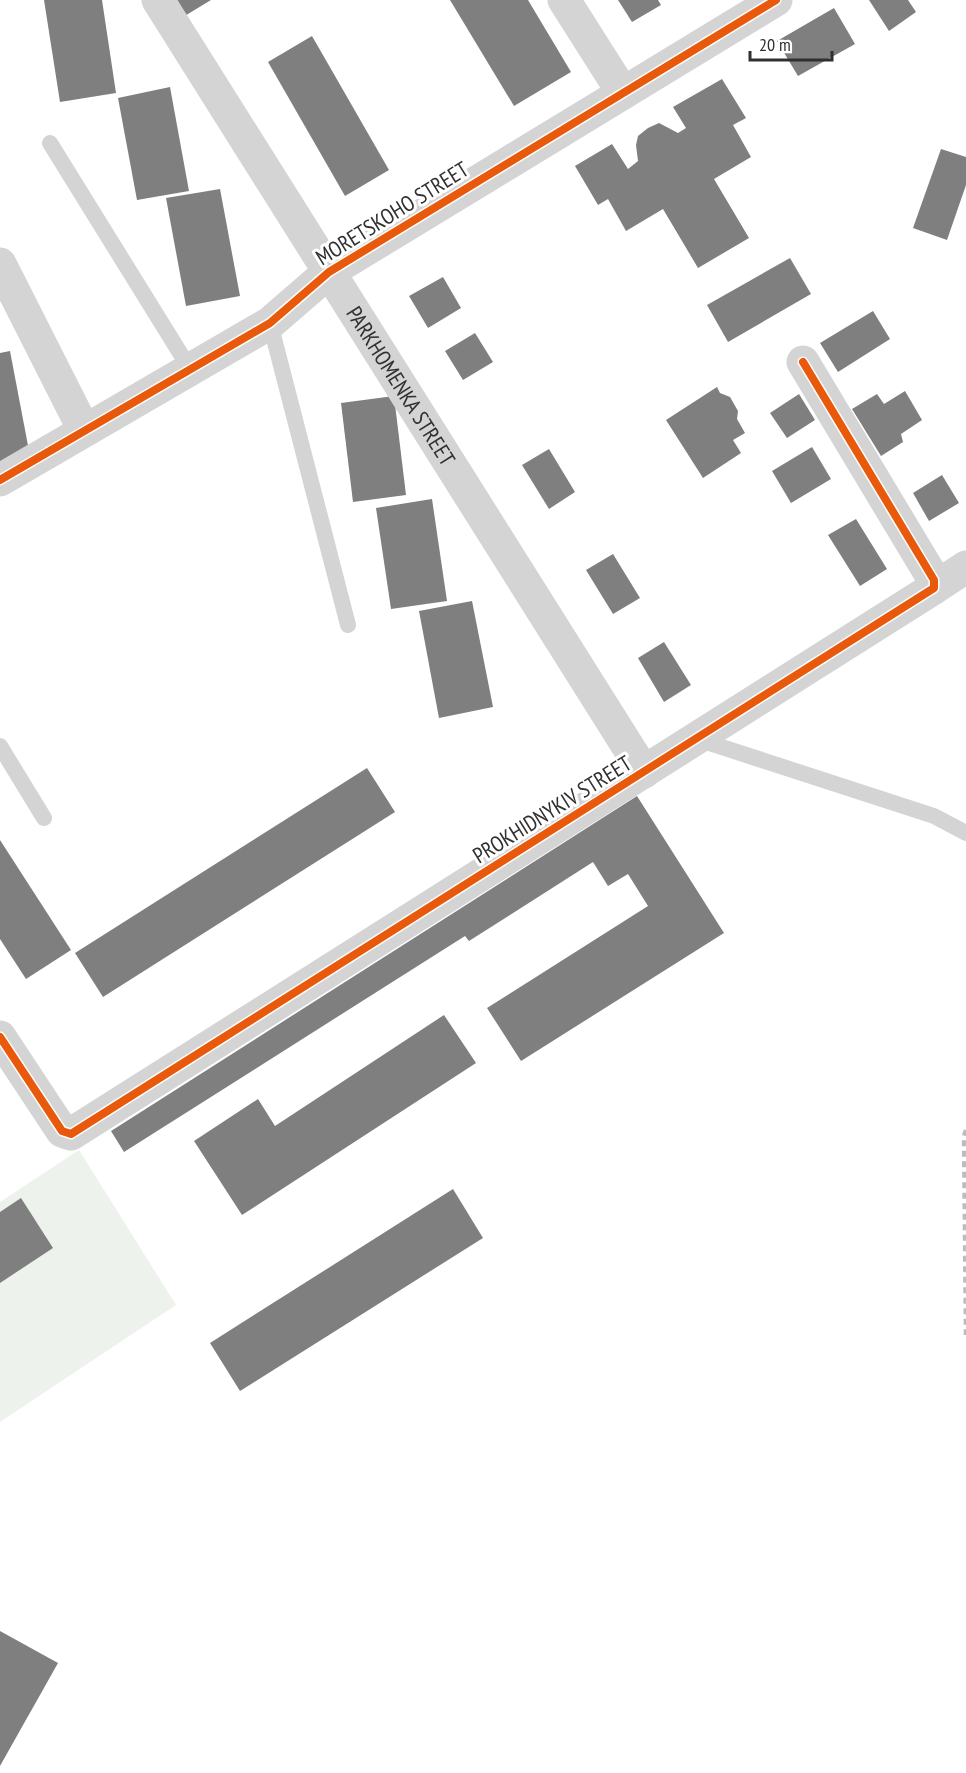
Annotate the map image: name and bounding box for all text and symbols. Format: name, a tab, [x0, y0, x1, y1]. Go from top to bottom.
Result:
scale bar	[750, 24, 832, 62]
text: 20 m	[759, 33, 791, 56]
street label: MORETSKOHO STREET	[310, 155, 474, 271]
street label: PARKHOMENKA STREET	[340, 301, 462, 471]
street label: PROKHIDNYKIV STREET	[467, 749, 637, 869]

